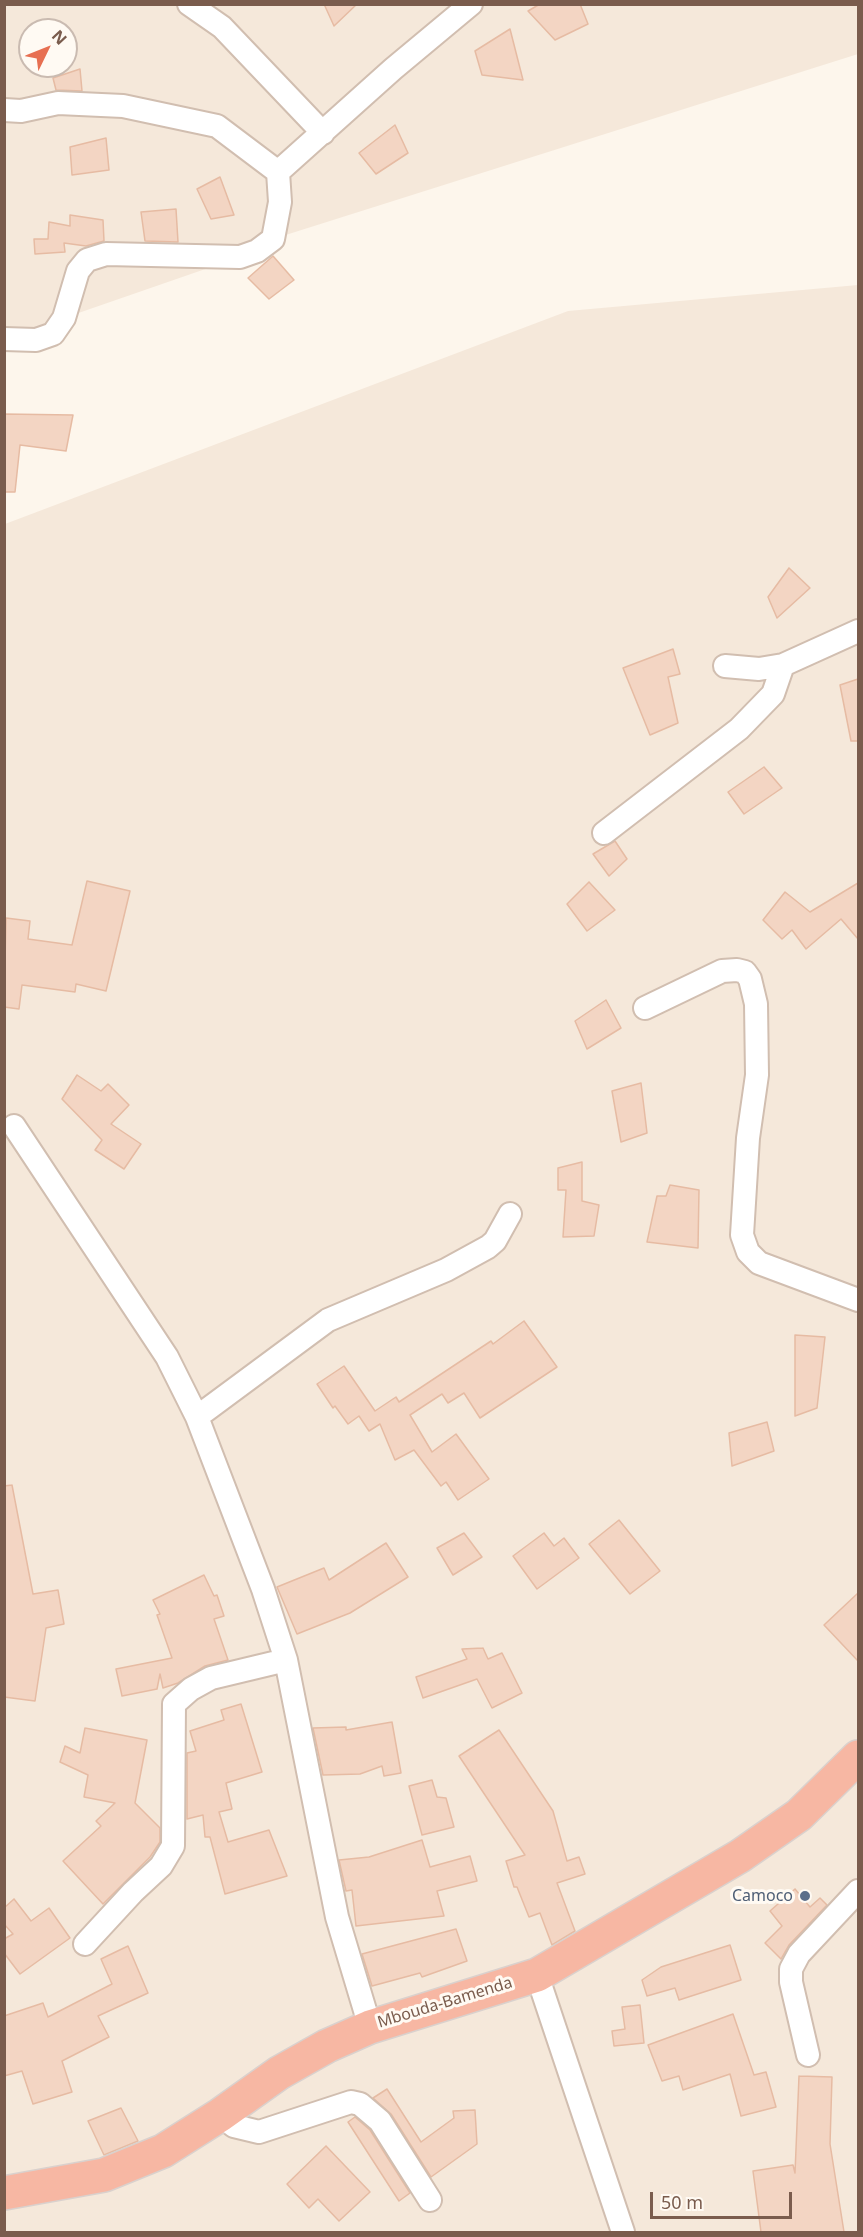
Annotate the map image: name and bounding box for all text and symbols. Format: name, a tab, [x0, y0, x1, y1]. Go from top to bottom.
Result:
north arrow	[18, 18, 78, 78]
text: N	[47, 25, 72, 49]
place label: Camoco	[732, 1886, 793, 1906]
marker: Camoco	[798, 1889, 812, 1903]
street label: Mbouda-Bamenda	[375, 1973, 515, 2033]
scale bar	[653, 2180, 796, 2218]
text: 50 m	[661, 2190, 703, 2214]

